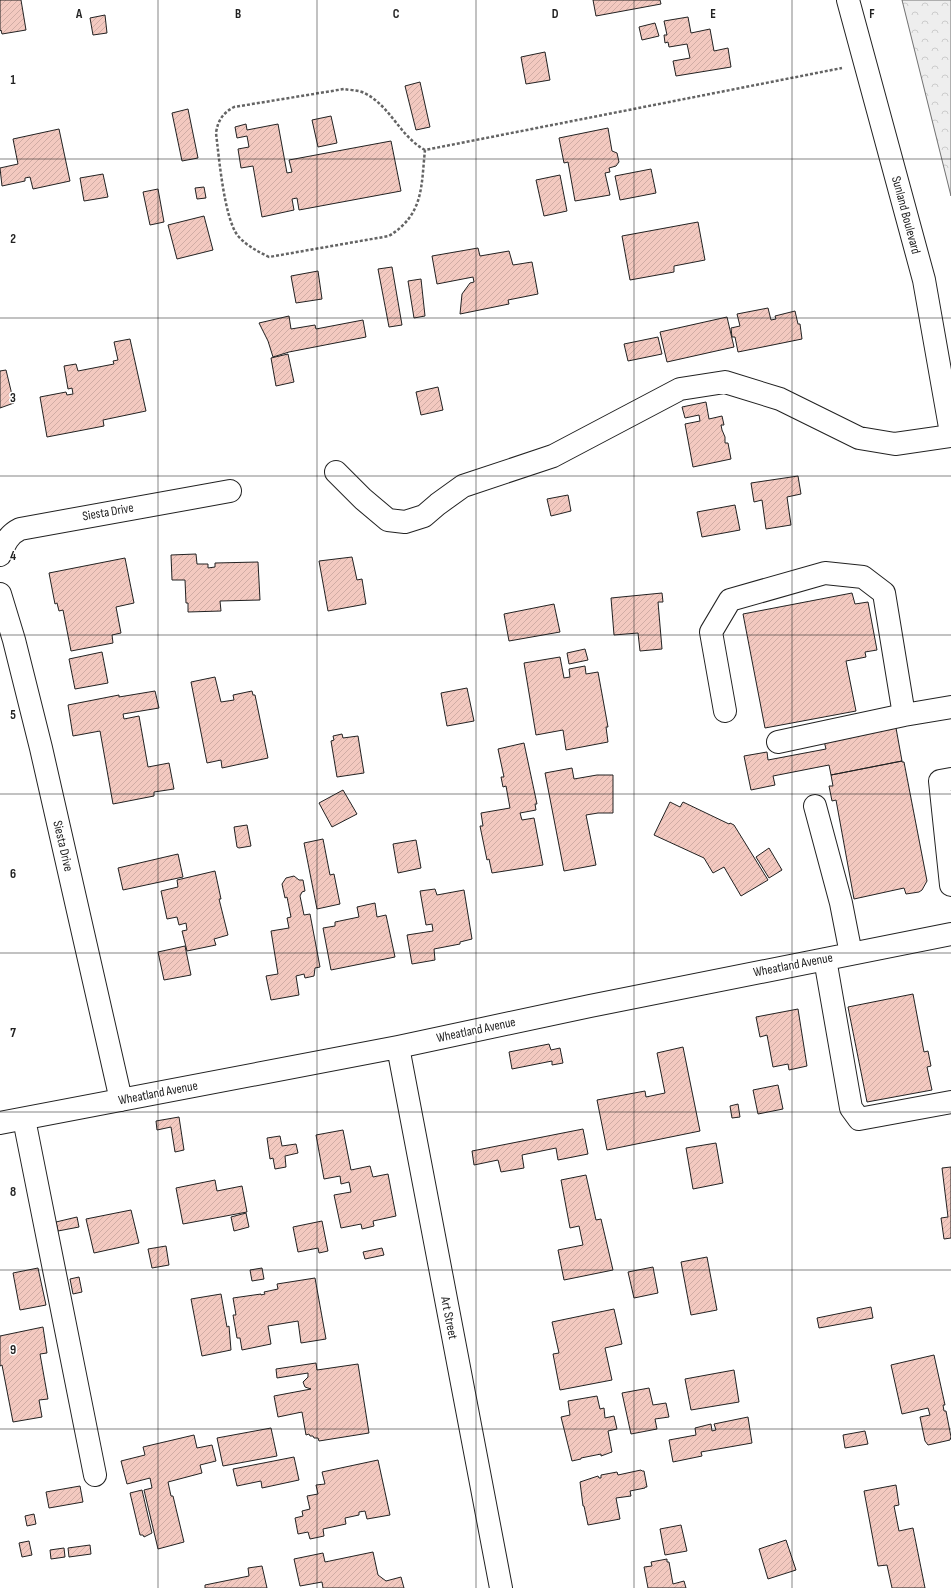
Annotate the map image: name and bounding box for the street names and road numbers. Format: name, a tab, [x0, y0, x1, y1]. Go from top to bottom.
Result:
street label: Sunland Boulevard	[888, 174, 924, 256]
street label: Siesta Drive	[81, 500, 135, 524]
street label: Siesta Drive	[49, 819, 77, 873]
street label: Wheatland Avenue	[752, 949, 834, 981]
street label: Wheatland Avenue	[435, 1014, 517, 1046]
street label: Wheatland Avenue	[117, 1077, 199, 1109]
street label: Art Street	[437, 1294, 461, 1341]

